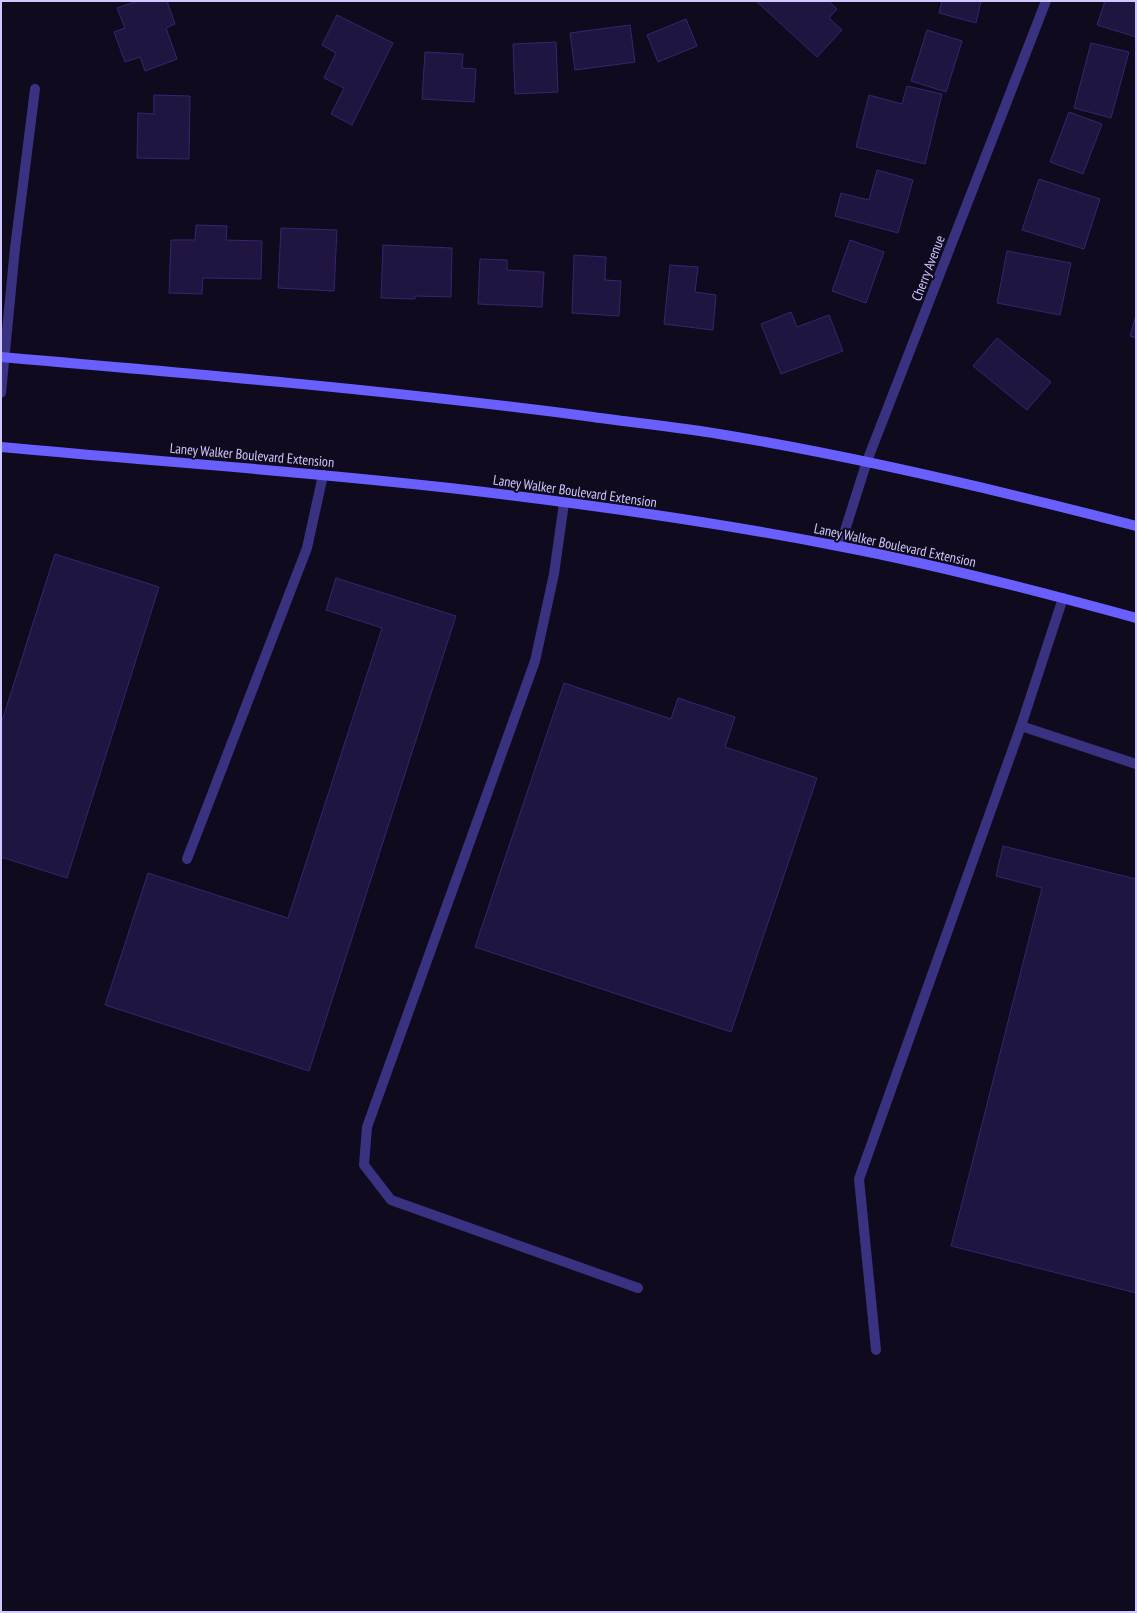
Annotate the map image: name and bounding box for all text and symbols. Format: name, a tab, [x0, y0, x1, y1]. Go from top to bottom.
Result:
street label: Cherry Avenue	[907, 232, 949, 303]
street label: Laney Walker Boulevard Extension	[169, 439, 335, 471]
street label: Laney Walker Boulevard Extension	[492, 471, 658, 511]
street label: Laney Walker Boulevard Extension	[812, 519, 978, 571]

